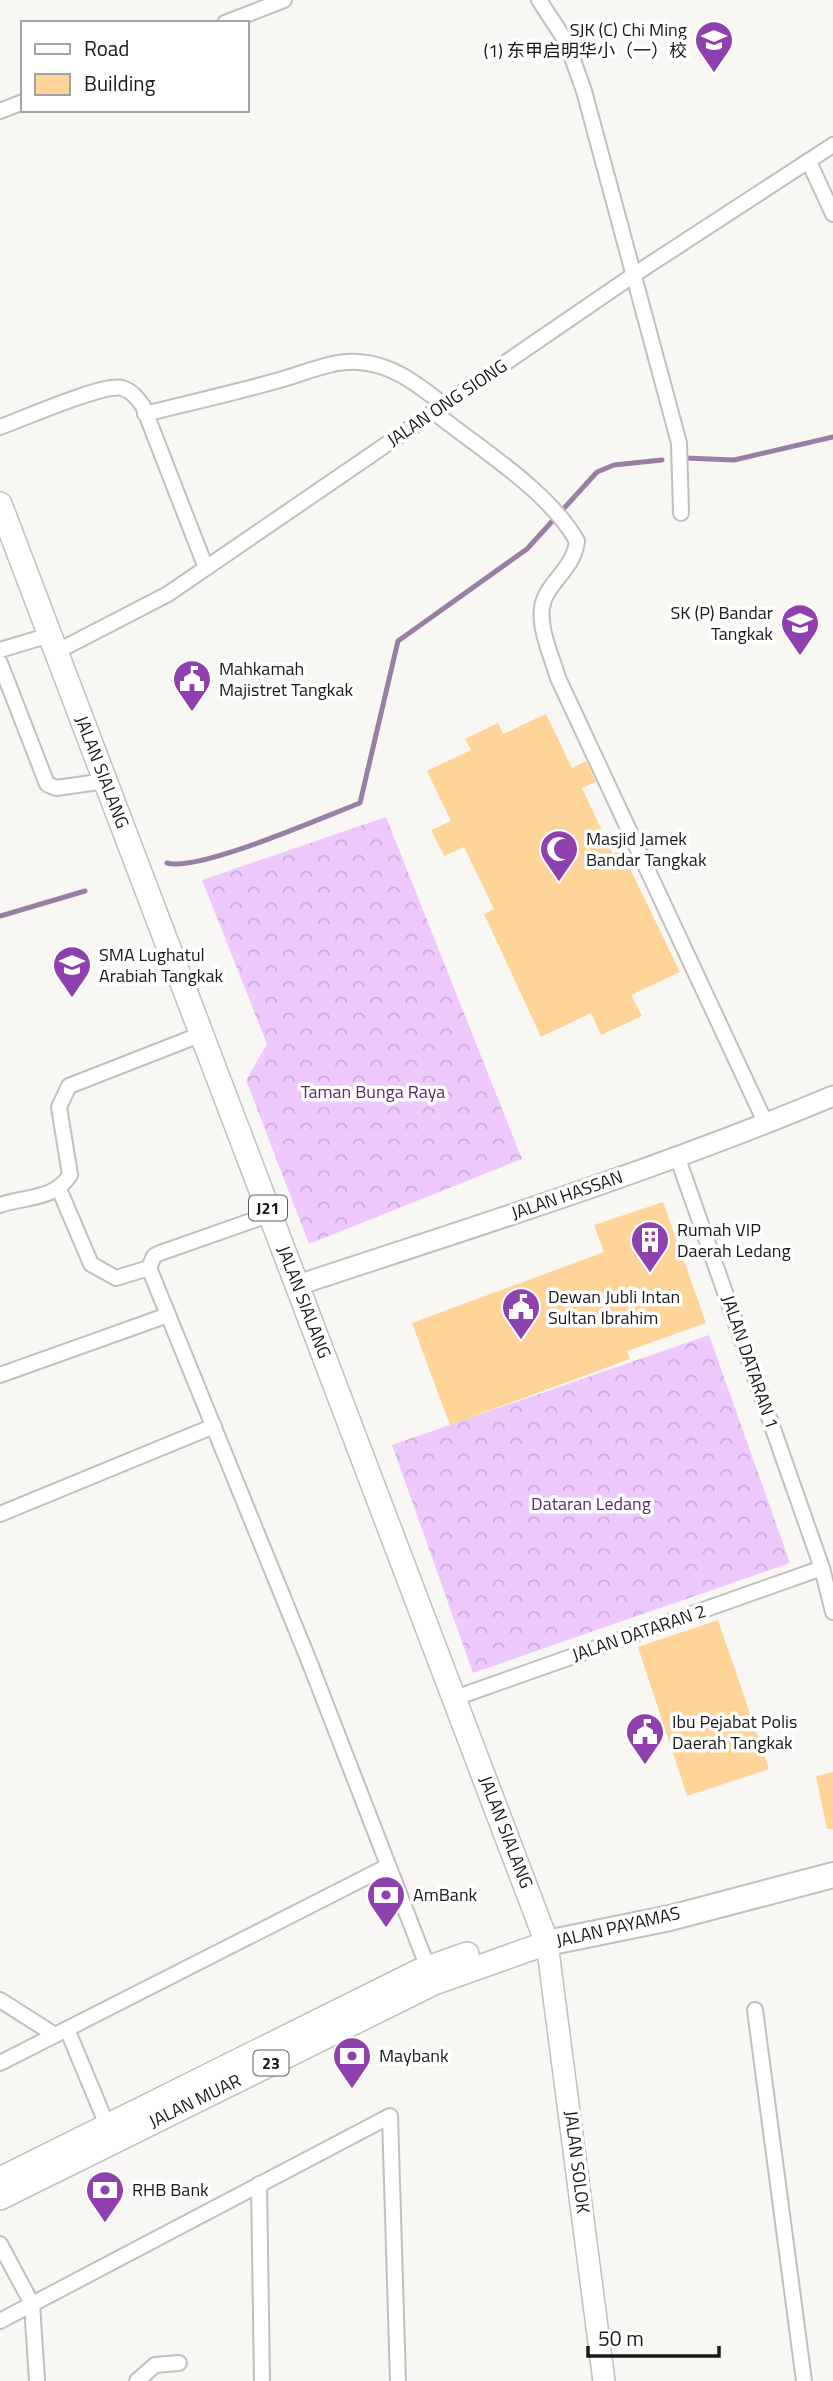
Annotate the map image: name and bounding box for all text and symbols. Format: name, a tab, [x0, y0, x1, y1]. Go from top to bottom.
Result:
place label: SJK (C) Chi Ming (1) 东甲启明华小（一）校	[483, 16, 687, 64]
school or university icon: SJK (C) Chi Ming (1) 东甲启明华小（一）校	[693, 19, 735, 74]
legend	[21, 21, 248, 112]
text: Road	[84, 32, 129, 64]
text: Building	[84, 67, 156, 99]
street label: JALAN ONG SIONG	[381, 352, 512, 453]
place label: SK (P) Bandar Tangkak	[670, 599, 773, 647]
school or university icon: SK (P) Bandar Tangkak	[779, 602, 821, 657]
place label: Mahkamah Majistret Tangkak	[219, 655, 353, 703]
public building icon: Mahkamah Majistret Tangkak	[171, 658, 213, 713]
street label: JALAN SIALANG	[69, 711, 136, 832]
place label: Masjid Jamek Bandar Tangkak	[586, 825, 707, 873]
mosque icon: Masjid Jamek Bandar Tangkak	[538, 828, 580, 883]
place label: SMA Lughatul Arabiah Tangkak	[99, 941, 223, 989]
school or university icon: SMA Lughatul Arabiah Tangkak	[51, 944, 93, 999]
park label: Taman Bunga Raya	[301, 1078, 445, 1105]
street label: JALAN HASSAN	[507, 1163, 626, 1226]
road number: J21	[249, 1196, 287, 1220]
place label: Rumah VIP Daerah Ledang	[677, 1216, 791, 1264]
building icon: Rumah VIP Daerah Ledang	[629, 1219, 671, 1274]
street label: JALAN SIALANG	[271, 1241, 338, 1362]
place label: Dewan Jubli Intan Sultan Ibrahim	[548, 1283, 680, 1331]
public building icon: Dewan Jubli Intan Sultan Ibrahim	[500, 1286, 542, 1341]
street label: JALAN DATARAN 1	[715, 1291, 786, 1432]
park label: Dataran Ledang	[531, 1490, 651, 1517]
street label: JALAN DATARAN 2	[568, 1597, 709, 1668]
place label: Ibu Pejabat Polis Daerah Tangkak	[672, 1708, 797, 1756]
public building icon: Ibu Pejabat Polis Daerah Tangkak	[624, 1711, 666, 1766]
street label: JALAN SIALANG	[473, 1771, 540, 1892]
bank icon: AmBank	[365, 1874, 407, 1929]
place label: AmBank	[413, 1881, 478, 1908]
street label: JALAN PAYAMAS	[553, 1899, 683, 1954]
bank icon: Maybank	[331, 2035, 373, 2090]
place label: Maybank	[379, 2042, 449, 2069]
road number: 23	[254, 2050, 288, 2076]
street label: JALAN MUAR	[144, 2067, 246, 2135]
street label: JALAN SOLOK	[558, 2109, 597, 2215]
bank icon: RHB Bank	[84, 2169, 126, 2224]
place label: RHB Bank	[132, 2176, 209, 2203]
scale bar	[588, 2314, 719, 2358]
text: 50 m	[598, 2322, 644, 2354]

